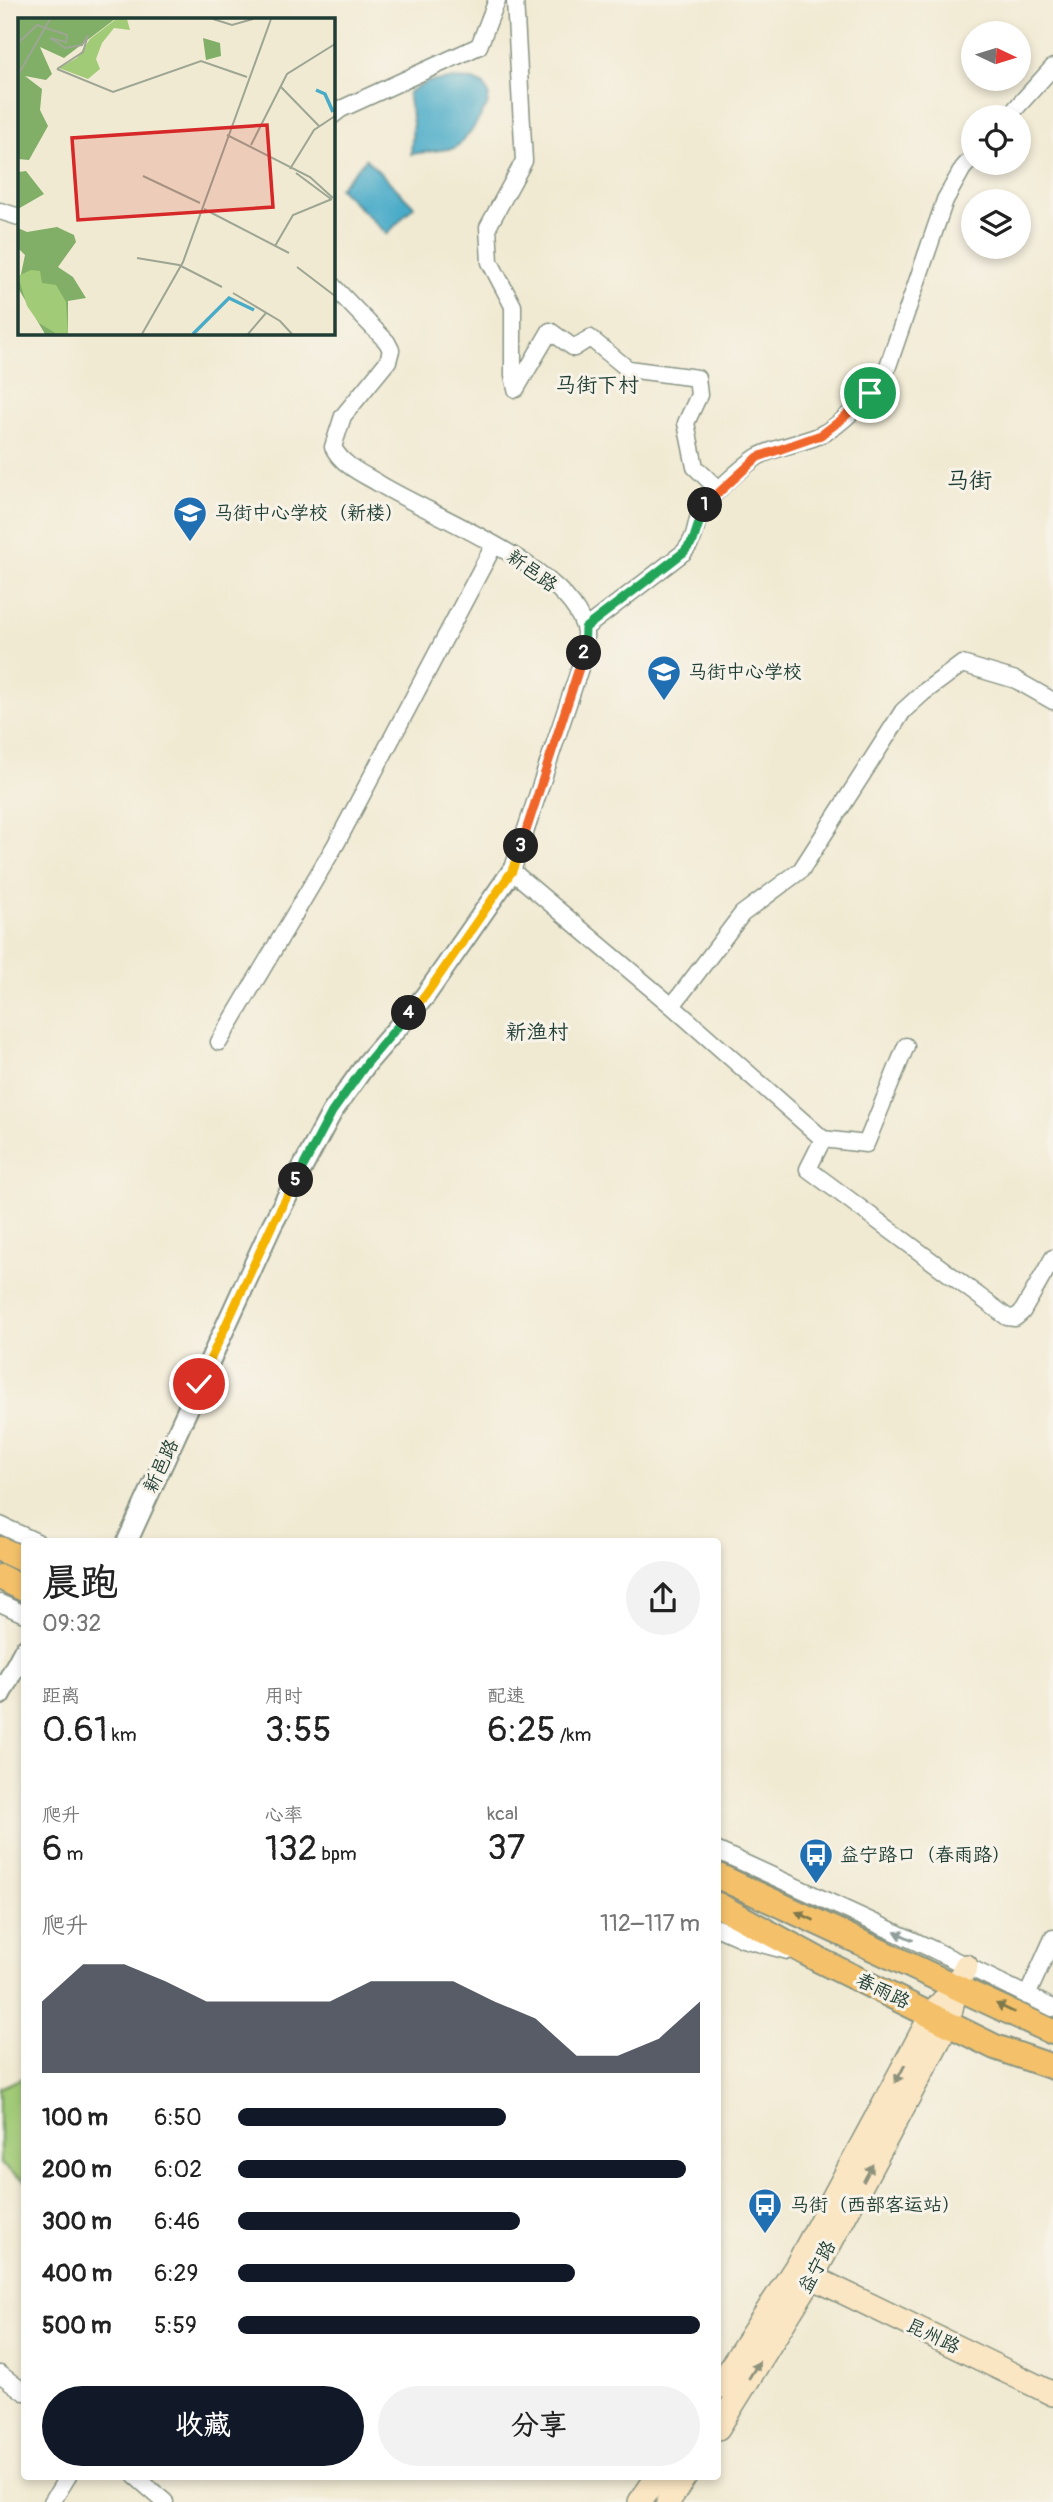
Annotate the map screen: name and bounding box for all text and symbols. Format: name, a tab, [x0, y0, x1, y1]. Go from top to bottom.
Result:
inset map	[18, 18, 334, 334]
north arrow	[961, 21, 1031, 91]
map controls	[961, 21, 1031, 259]
button: locate	[961, 105, 1031, 175]
button: layers	[961, 189, 1031, 259]
pin	[840, 363, 900, 423]
district label: 马街下村	[555, 372, 639, 399]
icon: arrive	[851, 374, 889, 412]
district label: 马街	[946, 466, 992, 495]
pin: 1	[688, 488, 722, 522]
text: 1	[701, 492, 708, 516]
school or university icon: 马街中心学校（新楼）	[171, 494, 209, 543]
place label: 马街中心学校（新楼）	[214, 501, 404, 525]
street label: 新邑路	[502, 545, 562, 597]
pin: 2	[566, 636, 602, 670]
text: 2	[578, 640, 589, 664]
school or university icon: 马街中心学校	[645, 653, 683, 702]
place label: 马街中心学校	[688, 660, 802, 684]
pin: 3	[504, 828, 538, 864]
text: 3	[515, 833, 526, 857]
pin: 4	[392, 996, 426, 1030]
text: 4	[403, 1000, 414, 1024]
district label: 新渔村	[506, 1019, 569, 1046]
pin: 5	[278, 1162, 314, 1198]
text: 5	[290, 1167, 301, 1191]
pin	[169, 1354, 229, 1414]
icon: check	[180, 1365, 218, 1403]
street label: 新邑路	[138, 1435, 184, 1497]
text: 晨跑	[42, 1559, 118, 1607]
button: share	[626, 1561, 700, 1635]
text: 09:32	[42, 1609, 101, 1638]
text: 距离	[42, 1684, 80, 1708]
text: 用时	[265, 1684, 303, 1708]
text: 配速	[487, 1684, 525, 1708]
text: 0.61	[42, 1708, 108, 1752]
text: 3:55	[265, 1708, 331, 1752]
text: 6:25	[487, 1708, 556, 1752]
text: km	[108, 1723, 137, 1747]
text: /km	[556, 1723, 591, 1747]
text: kcal	[487, 1802, 518, 1826]
text: 爬升	[42, 1803, 80, 1827]
text: 心率	[265, 1803, 303, 1827]
text: 37	[487, 1826, 525, 1870]
text: 6	[42, 1827, 62, 1871]
text: 132	[265, 1827, 317, 1871]
bus stop icon: 益宁路口（春雨路）	[797, 1836, 835, 1885]
text: m	[62, 1842, 83, 1866]
text: bpm	[317, 1842, 357, 1866]
place label: 益宁路口（春雨路）	[840, 1843, 1011, 1867]
text: 112–117 m	[600, 1909, 700, 1938]
one-way arrow	[795, 1910, 815, 1922]
text: 爬升	[42, 1911, 88, 1940]
one-way arrow	[894, 1930, 914, 1942]
street label: 春雨路	[852, 1968, 914, 2014]
one-way arrow	[994, 2003, 1015, 2014]
one-way arrow	[894, 2065, 906, 2084]
text: 100 m	[42, 2103, 108, 2132]
text: 6:50	[154, 2103, 202, 2132]
text: 200 m	[42, 2155, 112, 2184]
text: 6:02	[154, 2155, 202, 2184]
one-way arrow	[861, 2163, 873, 2183]
bus stop icon: 马街（西部客运站）	[746, 2186, 784, 2235]
place label: 马街（西部客运站）	[790, 2193, 961, 2217]
text: 300 m	[42, 2207, 112, 2236]
text: 6:46	[154, 2207, 200, 2236]
street label: 益宁路	[793, 2236, 841, 2298]
text: 400 m	[42, 2259, 112, 2288]
text: 6:29	[154, 2259, 198, 2288]
text: 500 m	[42, 2311, 111, 2340]
text: 5:59	[154, 2311, 197, 2340]
street label: 昆州路	[902, 2313, 964, 2359]
one-way arrow	[748, 2361, 761, 2380]
button: 收藏	[42, 2386, 364, 2466]
button: 分享	[378, 2386, 700, 2466]

